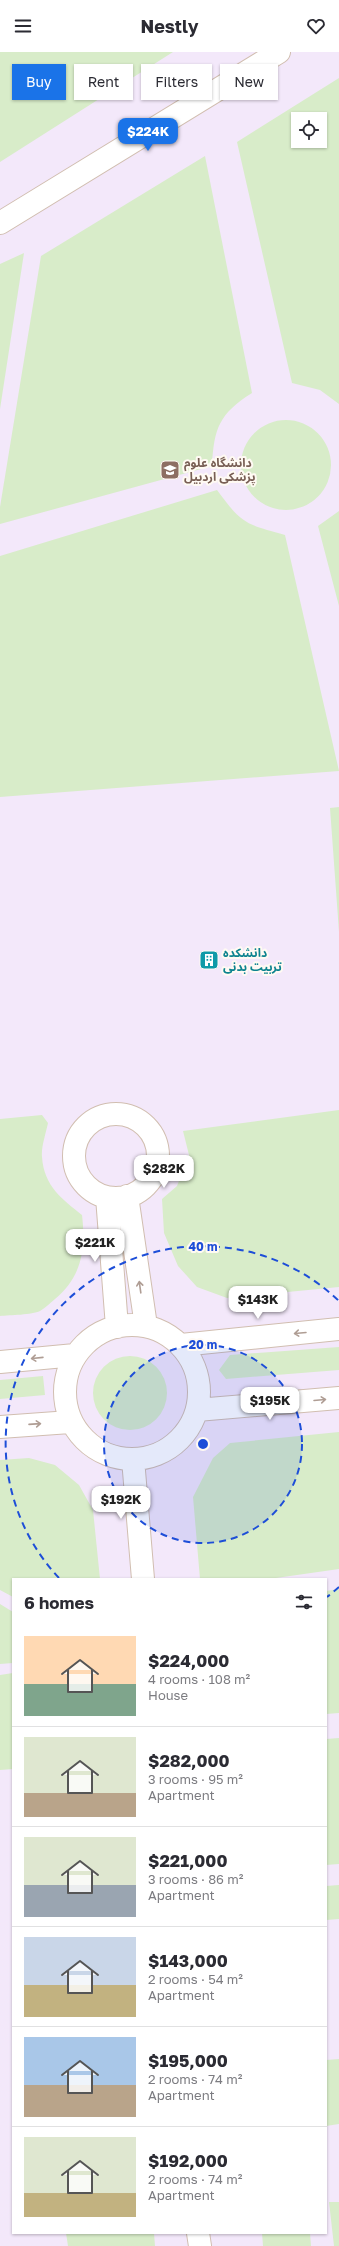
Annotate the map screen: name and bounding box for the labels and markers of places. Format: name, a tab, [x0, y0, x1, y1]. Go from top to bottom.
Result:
pin: $224K	[120, 118, 176, 152]
place label: دانشگاه علوم پزشکی اردبیل	[184, 455, 256, 486]
school or university icon: دانشگاه علوم پزشکی اردبیل	[159, 459, 181, 481]
place label: دانشکده تربیت بدنی	[223, 945, 283, 974]
building icon: دانشکده تربیت بدنی	[198, 949, 220, 971]
pin: $282K	[136, 1155, 192, 1189]
pin: $221K	[67, 1229, 123, 1263]
pin: $143K	[230, 1286, 286, 1320]
pin: $195K	[242, 1387, 298, 1421]
centre of rings	[196, 1437, 210, 1451]
pin: $192K	[93, 1486, 149, 1520]

